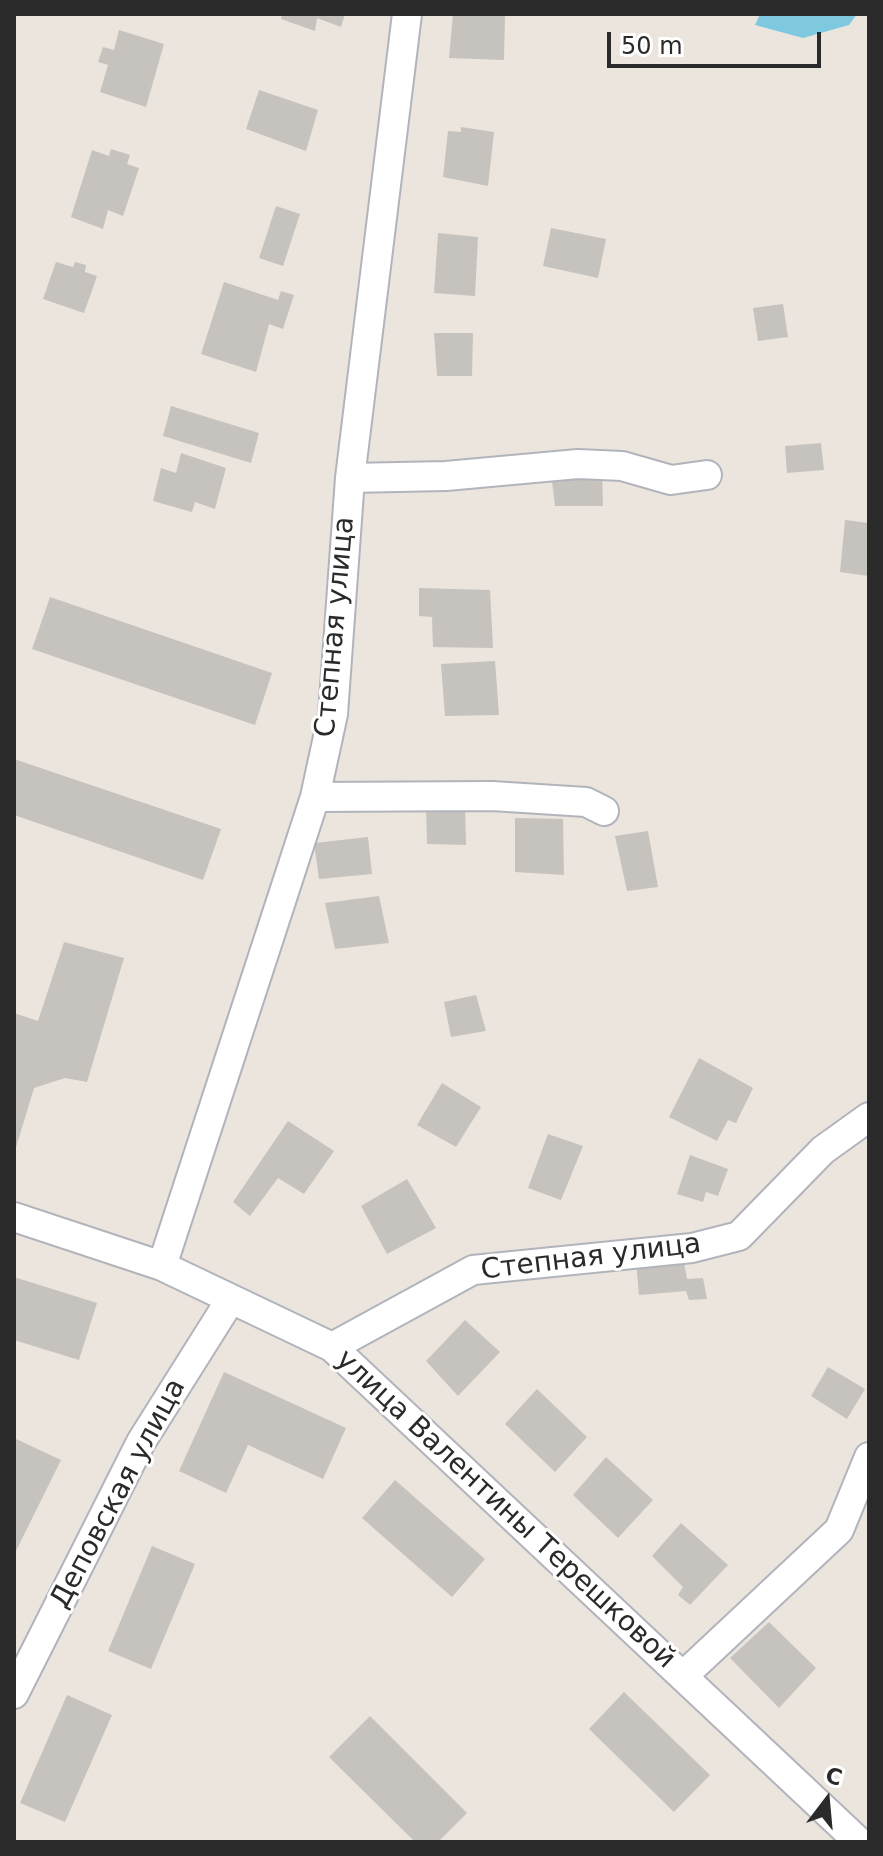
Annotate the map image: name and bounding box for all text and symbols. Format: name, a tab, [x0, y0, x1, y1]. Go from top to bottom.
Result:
scale bar	[611, 16, 825, 66]
text: 50 m	[621, 32, 683, 60]
street label: Степная улица	[310, 515, 362, 739]
street label: Степная улица	[479, 1228, 703, 1288]
street label: улица Валентины Терешковой	[328, 1344, 682, 1676]
street label: Деповская улица	[44, 1373, 194, 1615]
north arrow	[787, 1760, 867, 1840]
text: С	[823, 1762, 845, 1791]

